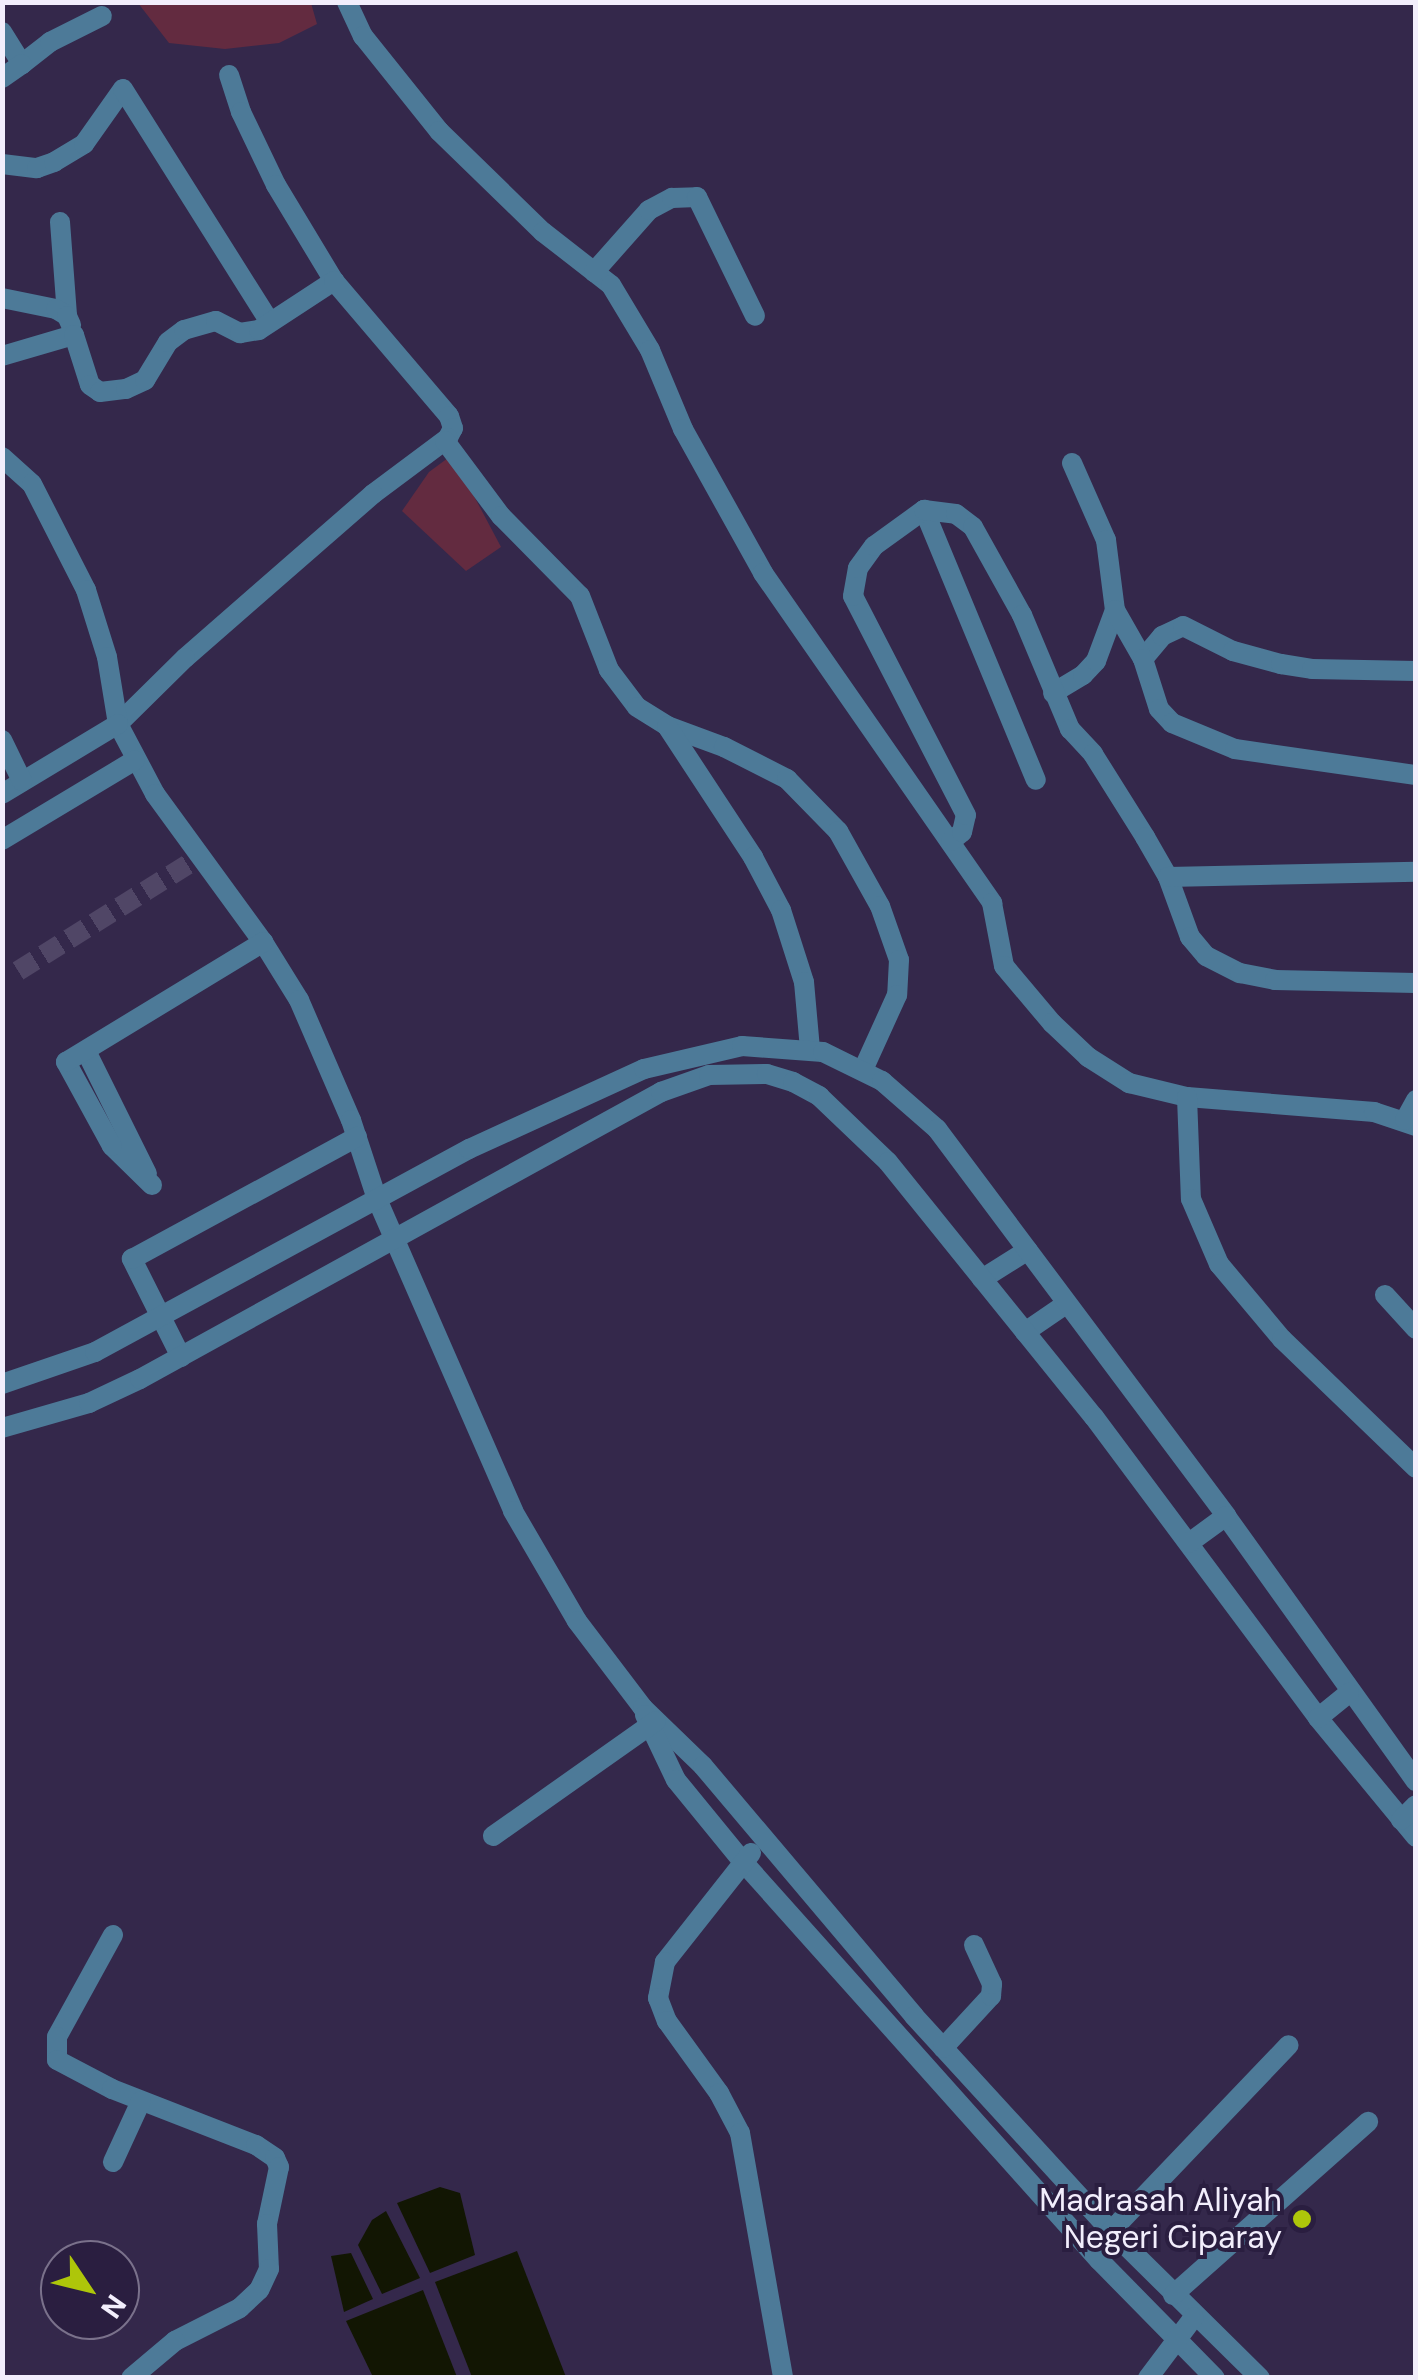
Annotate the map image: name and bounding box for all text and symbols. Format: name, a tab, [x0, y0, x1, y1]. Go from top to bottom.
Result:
place label: Madrasah Aliyah Negeri Ciparay	[1039, 2182, 1282, 2257]
marker: Madrasah Aliyah Negeri Ciparay	[1291, 2208, 1313, 2230]
north arrow	[40, 2240, 140, 2340]
text: N	[92, 2287, 134, 2325]

